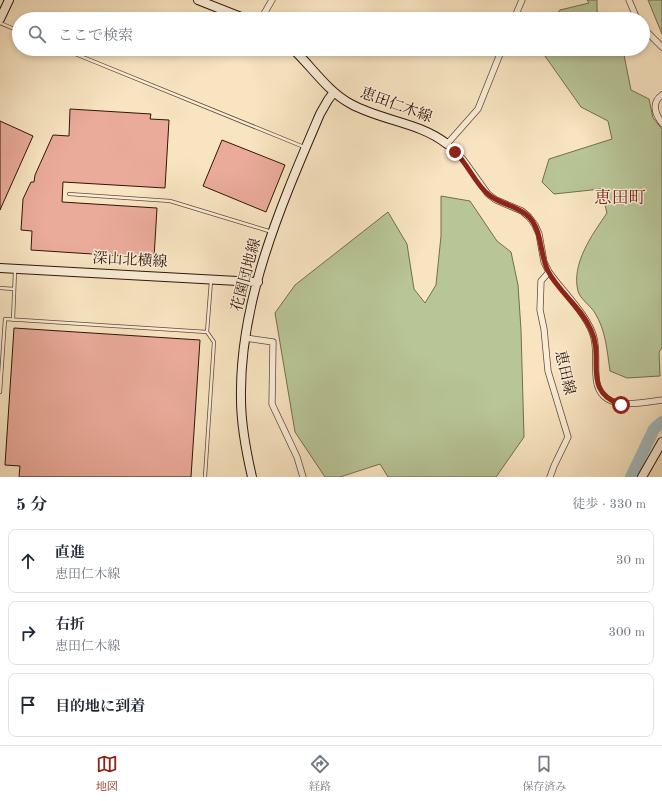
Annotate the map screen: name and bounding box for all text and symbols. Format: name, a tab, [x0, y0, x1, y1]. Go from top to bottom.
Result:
search box	[12, 12, 650, 56]
icon: search	[26, 23, 48, 45]
text: ここで検索	[58, 29, 133, 44]
street label: 恵田仁木線	[358, 84, 434, 126]
route end	[446, 143, 464, 161]
district label: 恵田町	[595, 188, 646, 207]
street label: 花園団地線	[228, 236, 264, 313]
street label: 深山北横線	[92, 250, 168, 270]
street label: 恵田線	[552, 349, 578, 397]
route start	[612, 396, 630, 414]
text: 5 分	[16, 497, 48, 514]
text: 徒歩 · 330 m	[572, 498, 646, 511]
text: 直進	[55, 546, 85, 561]
icon: ahead	[17, 550, 39, 572]
text: 30 m	[616, 554, 645, 567]
text: 恵田仁木線	[55, 568, 120, 581]
text: 右折	[55, 618, 85, 633]
icon: right	[17, 622, 39, 644]
text: 300 m	[608, 626, 645, 639]
text: 恵田仁木線	[55, 640, 120, 653]
icon: arrive	[17, 694, 39, 716]
text: 目的地に到着	[55, 700, 145, 715]
tab: 地図	[96, 753, 118, 795]
tab: 経路	[309, 753, 331, 795]
tab: 保存済み	[522, 753, 566, 795]

